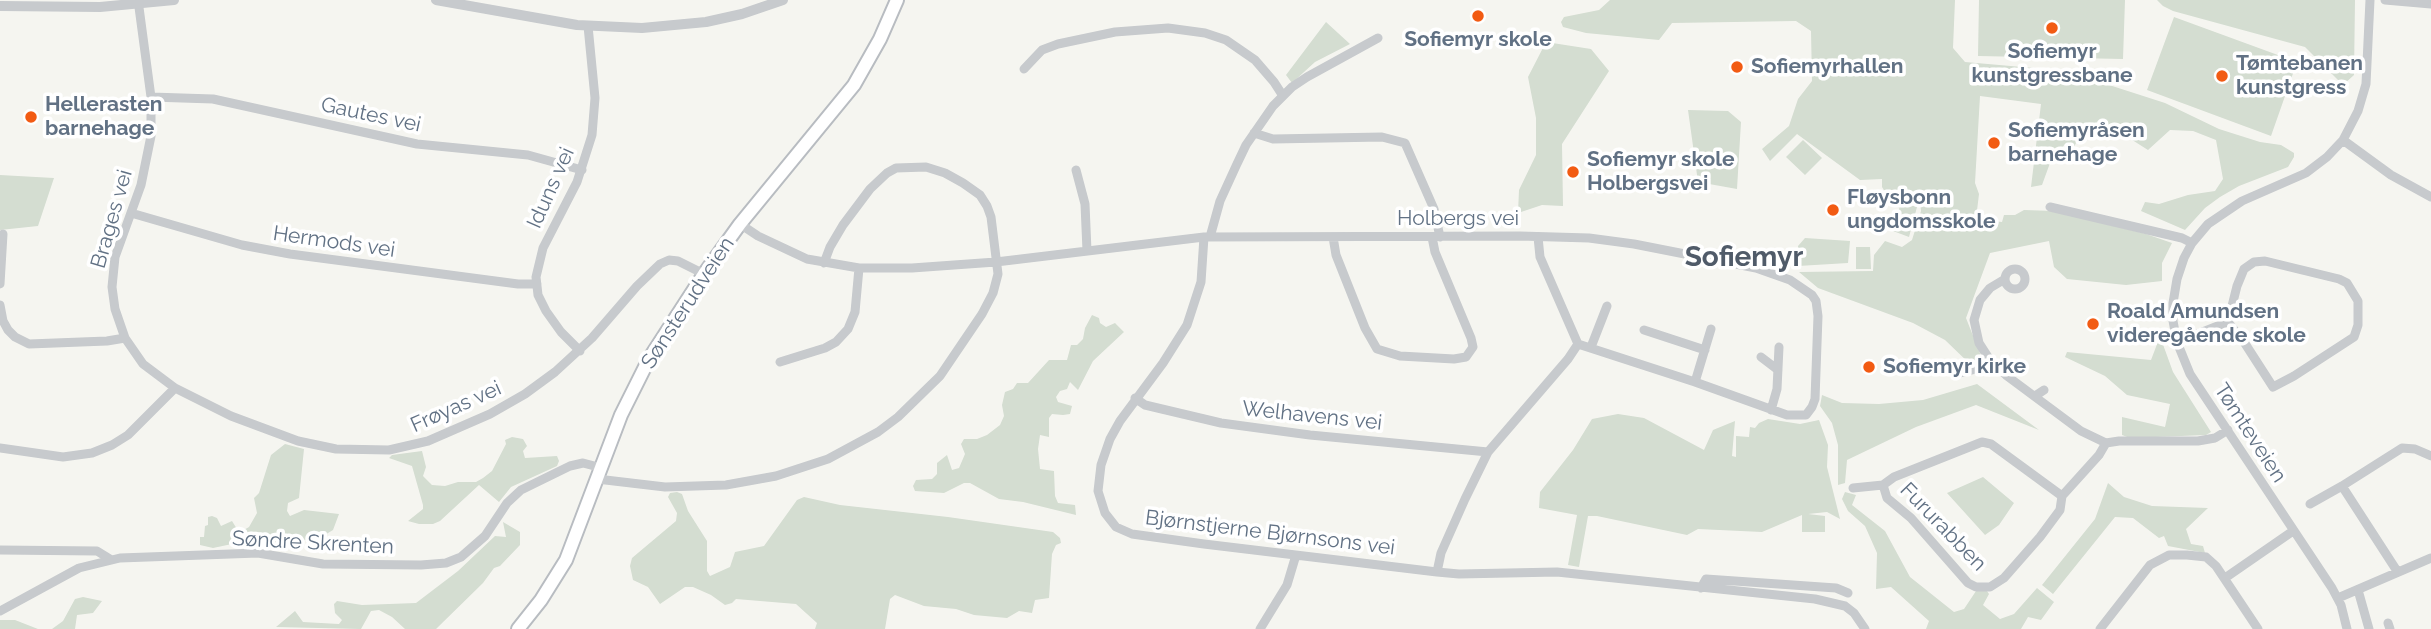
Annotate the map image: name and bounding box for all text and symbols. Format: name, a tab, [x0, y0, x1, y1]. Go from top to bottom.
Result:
marker: Sofiemyr skole	[1470, 8, 1486, 24]
marker: Sofiemyr kunstgressbane	[2044, 20, 2060, 36]
place label: Sofiemyr skole	[1404, 27, 1552, 53]
place label: Sofiemyr kunstgressbane	[1972, 39, 2132, 89]
place label: Tømtebanen kunstgress	[2236, 51, 2363, 101]
place label: Sofiemyrhallen	[1751, 54, 1903, 80]
marker: Sofiemyrhallen	[1729, 59, 1745, 75]
marker: Tømtebanen kunstgress	[2214, 68, 2230, 84]
place label: Hellerasten barnehage	[45, 92, 163, 142]
street label: Gautes vei	[319, 92, 423, 138]
marker: Hellerasten barnehage	[23, 109, 39, 125]
place label: Sofiemyråsen barnehage	[2008, 118, 2145, 168]
marker: Sofiemyråsen barnehage	[1986, 135, 2002, 151]
street label: Iduns vei	[522, 144, 580, 232]
place label: Sofiemyr skole Holbergsvei	[1587, 147, 1735, 197]
marker: Sofiemyr skole Holbergsvei	[1565, 164, 1581, 180]
street label: Brages vei	[86, 167, 138, 271]
place label: Fløysbonn ungdomsskole	[1847, 185, 1996, 235]
marker: Fløysbonn ungdomsskole	[1825, 202, 1841, 218]
street label: Holbergs vei	[1397, 206, 1519, 232]
street label: Hermods vei	[271, 221, 397, 263]
street label: Sønsterudveien	[636, 232, 740, 374]
district label: Sofiemyr	[1685, 241, 1803, 275]
place label: Roald Amundsen videregående skole	[2107, 299, 2306, 349]
marker: Roald Amundsen videregående skole	[2085, 316, 2101, 332]
place label: Sofiemyr kirke	[1883, 354, 2026, 380]
marker: Sofiemyr kirke	[1861, 359, 1877, 375]
street label: Frøyas vei	[407, 376, 505, 438]
street label: Tømteveien	[2209, 379, 2291, 487]
street label: Welhavens vei	[1241, 396, 1383, 436]
street label: Fururabben	[1895, 478, 1991, 576]
street label: Bjørnstjerne Bjørnsons vei	[1144, 505, 1396, 561]
street label: Søndre Skrenten	[231, 526, 395, 560]

